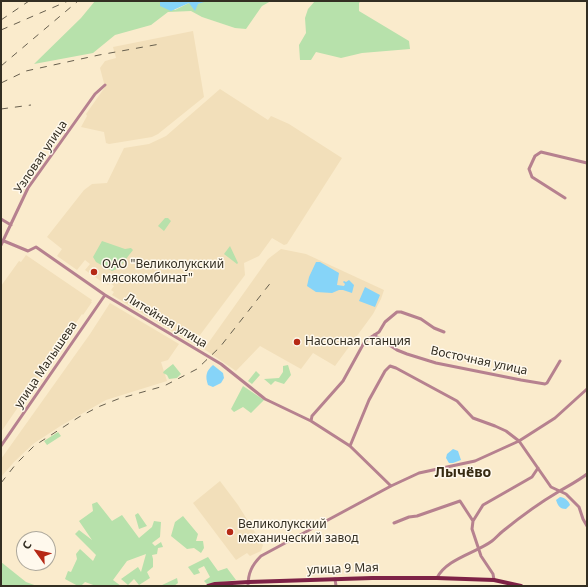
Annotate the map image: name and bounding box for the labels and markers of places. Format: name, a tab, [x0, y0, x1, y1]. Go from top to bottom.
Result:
place label: ОАО "Великолукский мясокомбинат"	[102, 258, 224, 286]
marker: ОАО "Великолукский мясокомбинат"	[89, 267, 99, 277]
place label: Насосная станция	[305, 335, 411, 349]
marker: Насосная станция	[292, 337, 302, 347]
place label: Великолукский механический завод	[238, 518, 359, 546]
marker: Великолукский механический завод	[225, 527, 235, 537]

